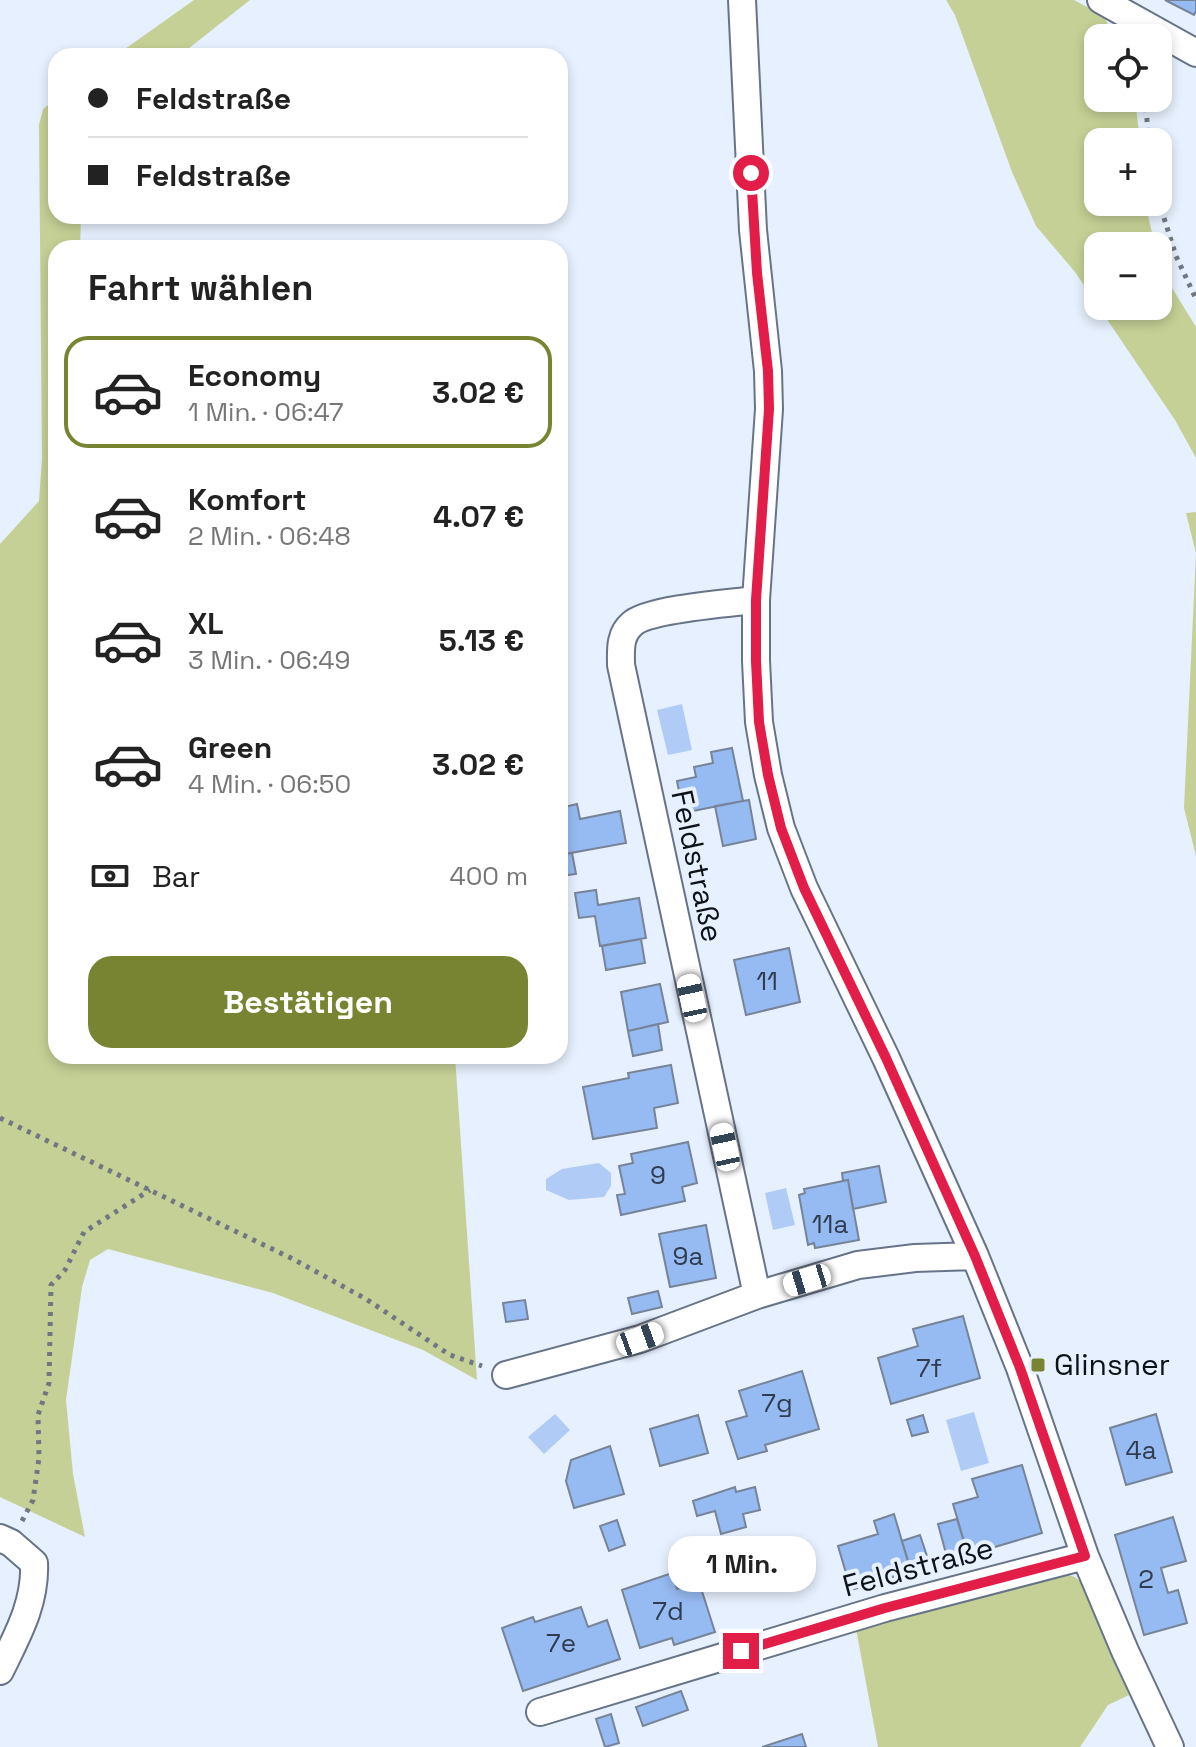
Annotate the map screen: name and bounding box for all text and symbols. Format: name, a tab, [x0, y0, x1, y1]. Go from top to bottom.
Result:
map controls	[1084, 24, 1172, 320]
button: locate	[1084, 24, 1172, 112]
text: Feldstraße	[136, 79, 291, 118]
button: +	[1084, 128, 1172, 216]
route start	[733, 155, 769, 191]
text: Feldstraße	[136, 156, 291, 195]
button: −	[1084, 232, 1172, 320]
text: Fahrt wählen	[88, 265, 313, 311]
icon: car	[92, 356, 164, 428]
text: Economy	[188, 356, 321, 395]
text: 3.02 €	[432, 373, 524, 412]
text: 1 Min. · 06:47	[188, 395, 344, 429]
icon: car	[92, 480, 164, 552]
text: Komfort	[188, 480, 306, 519]
text: 4.07 €	[433, 497, 524, 536]
text: 2 Min. · 06:48	[188, 519, 351, 553]
icon: car	[92, 604, 164, 676]
text: XL	[188, 604, 224, 643]
text: 5.13 €	[439, 621, 524, 660]
text: 3 Min. · 06:49	[188, 643, 350, 677]
icon: car	[92, 728, 164, 800]
text: Green	[188, 728, 272, 767]
text: 3.02 €	[432, 745, 524, 784]
text: 4 Min. · 06:50	[188, 767, 351, 801]
street label: Feldstraße	[662, 786, 733, 945]
icon: cash	[88, 854, 132, 898]
text: Bar	[152, 857, 200, 896]
text: 400 m	[449, 859, 528, 893]
button: Bestätigen	[88, 956, 528, 1048]
house number: 11	[756, 964, 778, 998]
car	[675, 972, 709, 1024]
car	[708, 1121, 742, 1173]
house number: 9	[650, 1158, 666, 1192]
house number: 11a	[812, 1207, 848, 1241]
house number: 9a	[673, 1239, 703, 1273]
car	[781, 1262, 833, 1298]
car	[613, 1320, 667, 1358]
place label: Glinsner	[1054, 1345, 1170, 1384]
house number: 7f	[916, 1351, 942, 1385]
marker: Glinsner	[1029, 1356, 1047, 1374]
house number: 7g	[761, 1386, 793, 1420]
house number: 4a	[1125, 1433, 1157, 1467]
street label: Feldstraße	[838, 1528, 997, 1605]
callout: 1 Min.	[667, 1535, 815, 1591]
text: 1 Min.	[706, 1547, 778, 1581]
house number: 2	[1138, 1562, 1154, 1596]
house number: 7d	[652, 1594, 684, 1628]
house number: 7e	[546, 1626, 576, 1660]
route end	[723, 1633, 759, 1669]

